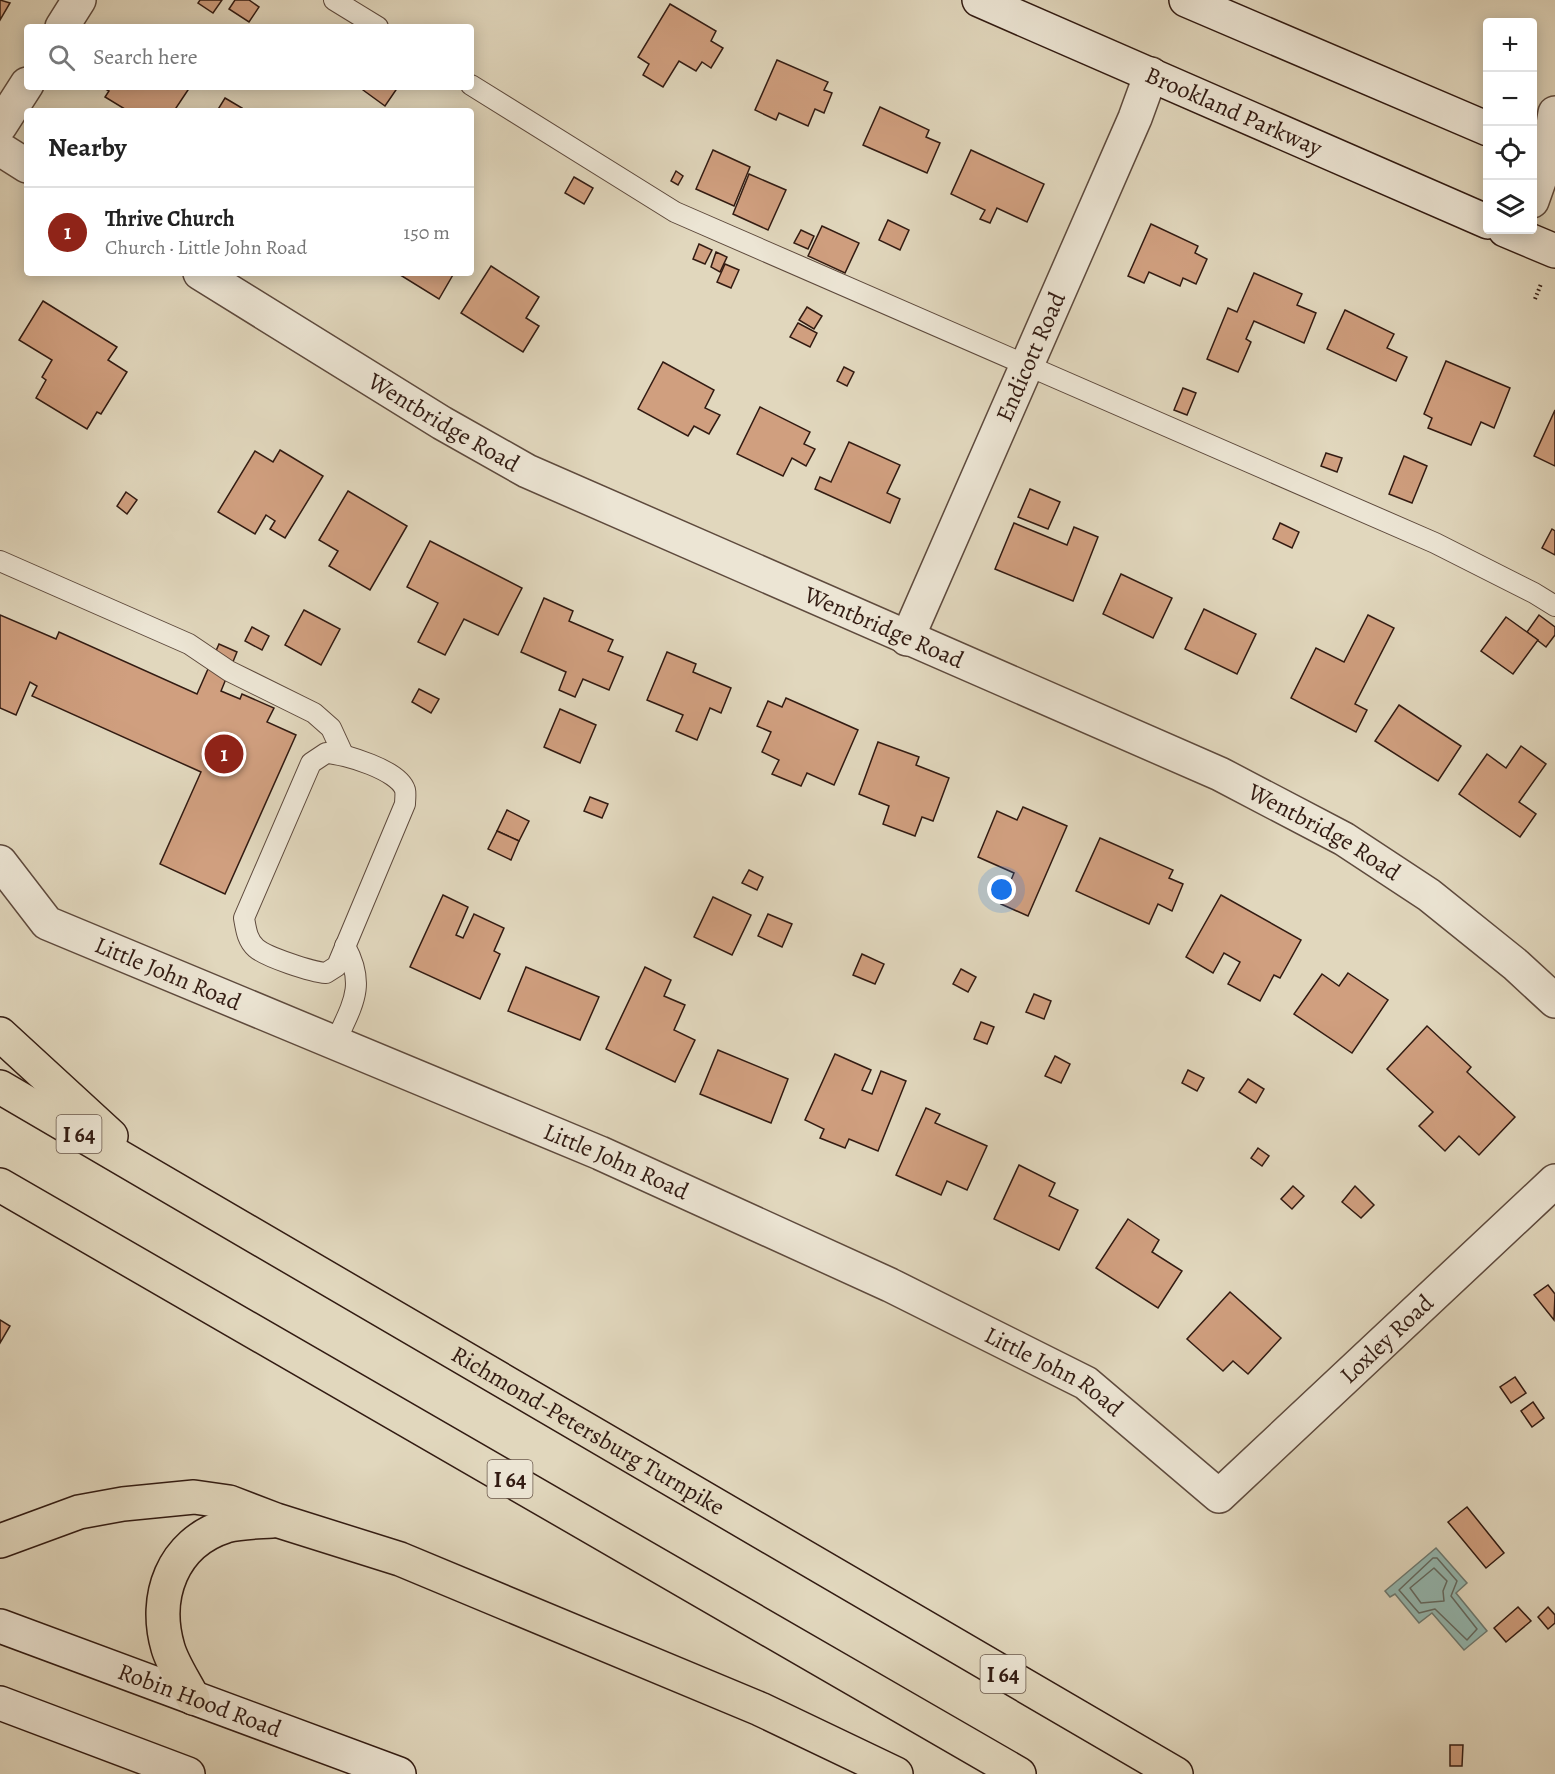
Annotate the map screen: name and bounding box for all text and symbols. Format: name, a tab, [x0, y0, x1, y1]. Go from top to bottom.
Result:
map controls	[1483, 18, 1537, 234]
button: +	[1483, 18, 1537, 72]
search box	[24, 24, 474, 90]
icon: search	[45, 41, 78, 74]
text: Search here	[93, 42, 198, 72]
street label: Brookland Parkway	[1140, 59, 1327, 164]
button: −	[1483, 72, 1537, 126]
button: locate	[1483, 126, 1537, 180]
text: Nearby	[48, 130, 127, 165]
button: layers	[1483, 180, 1537, 234]
text: Thrive Church	[105, 204, 235, 234]
text: 1	[64, 219, 71, 246]
text: 150 m	[403, 219, 450, 246]
text: Church · Little John Road	[105, 234, 307, 261]
street label: Endicott Road	[988, 287, 1073, 427]
street label: Wentbridge Road	[361, 364, 526, 480]
street label: Wentbridge Road	[798, 578, 969, 676]
pin: 1	[204, 732, 244, 777]
street label: Wentbridge Road	[1242, 775, 1407, 888]
your location	[987, 875, 1016, 904]
street label: Little John Road	[90, 929, 246, 1018]
road number: I 64	[56, 1115, 101, 1153]
street label: Little John Road	[539, 1115, 694, 1207]
street label: Loxley Road	[1333, 1287, 1440, 1391]
street label: Little John Road	[979, 1319, 1130, 1424]
street label: Richmond-Petersburg Turnpike	[445, 1338, 731, 1523]
road number: I 64	[488, 1460, 532, 1498]
street label: Robin Hood Road	[114, 1655, 286, 1745]
road number: I 64	[980, 1655, 1026, 1693]

